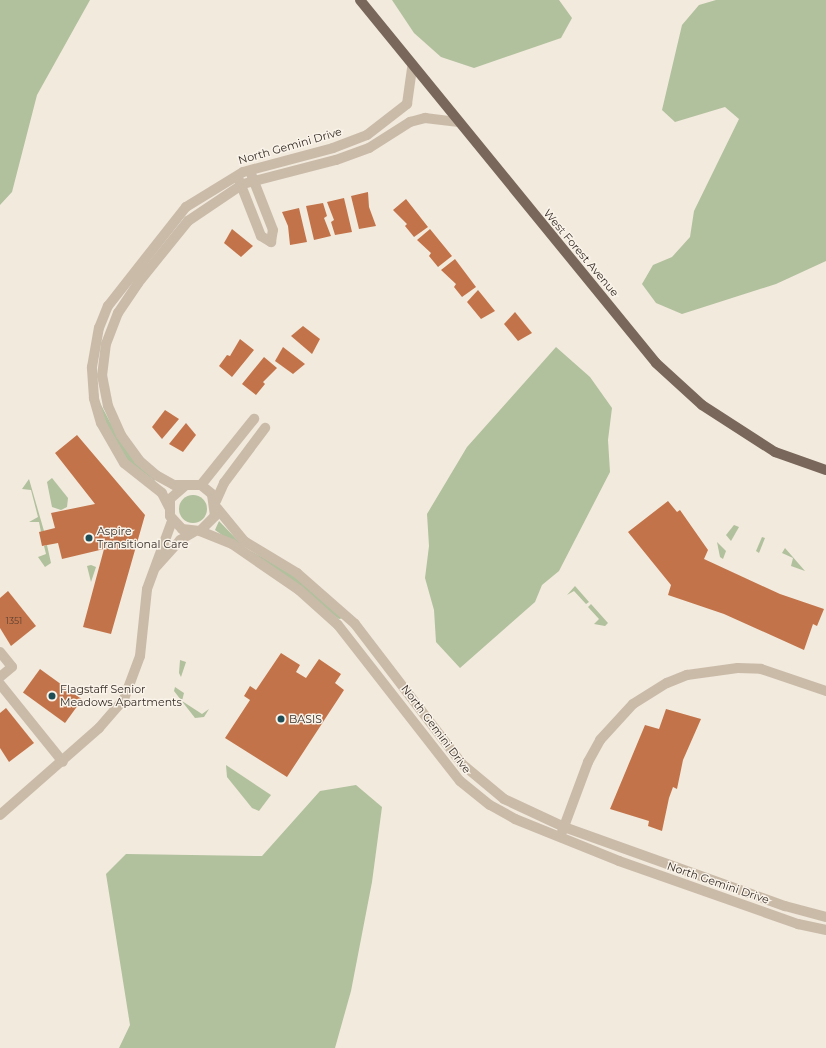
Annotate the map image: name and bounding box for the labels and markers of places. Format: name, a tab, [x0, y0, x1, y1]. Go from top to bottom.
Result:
place label: Aspire Transitional Care	[97, 525, 188, 551]
marker: Aspire Transitional Care	[84, 533, 94, 543]
place label: Flagstaff Senior Meadows Apartments	[60, 683, 182, 709]
marker: Flagstaff Senior Meadows Apartments	[47, 691, 57, 701]
place label: BASIS	[289, 712, 322, 726]
marker: BASIS	[276, 714, 286, 724]

